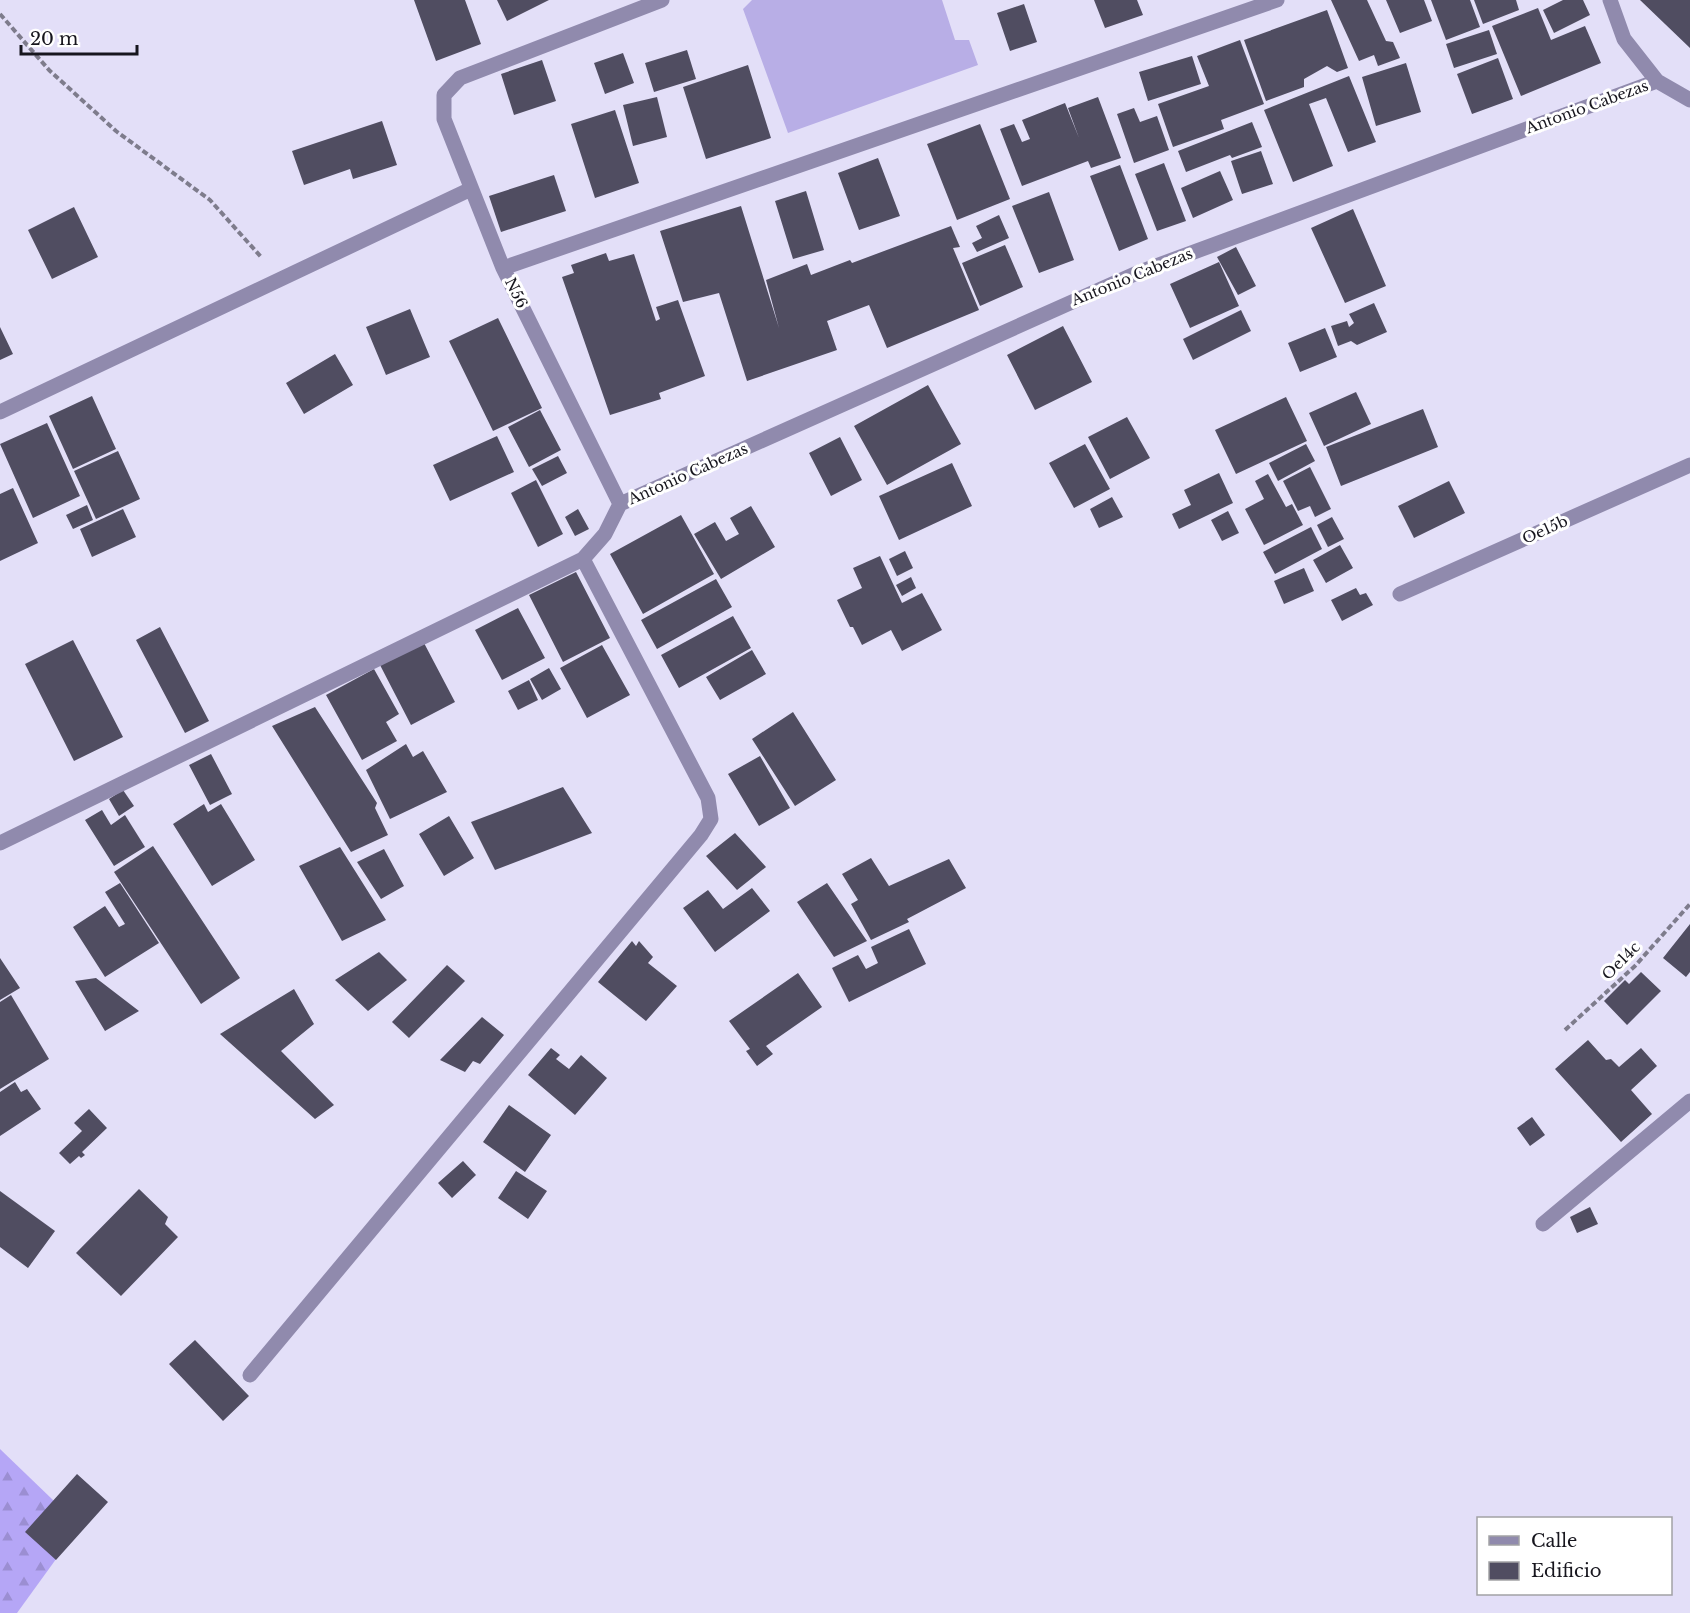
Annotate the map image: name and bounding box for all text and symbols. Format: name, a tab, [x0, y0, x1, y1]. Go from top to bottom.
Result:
scale bar	[21, 18, 136, 56]
text: 20 m	[30, 28, 78, 50]
street label: Antonio Cabezas	[1522, 75, 1651, 138]
street label: Antonio Cabezas	[1067, 243, 1195, 310]
street label: N56	[501, 274, 532, 311]
street label: Antonio Cabezas	[624, 439, 751, 509]
street label: Oe15b	[1519, 511, 1571, 548]
street label: Oe14c	[1598, 938, 1644, 984]
legend	[1477, 1517, 1672, 1595]
text: Calle	[1531, 1530, 1577, 1552]
text: Edificio	[1531, 1560, 1602, 1582]

